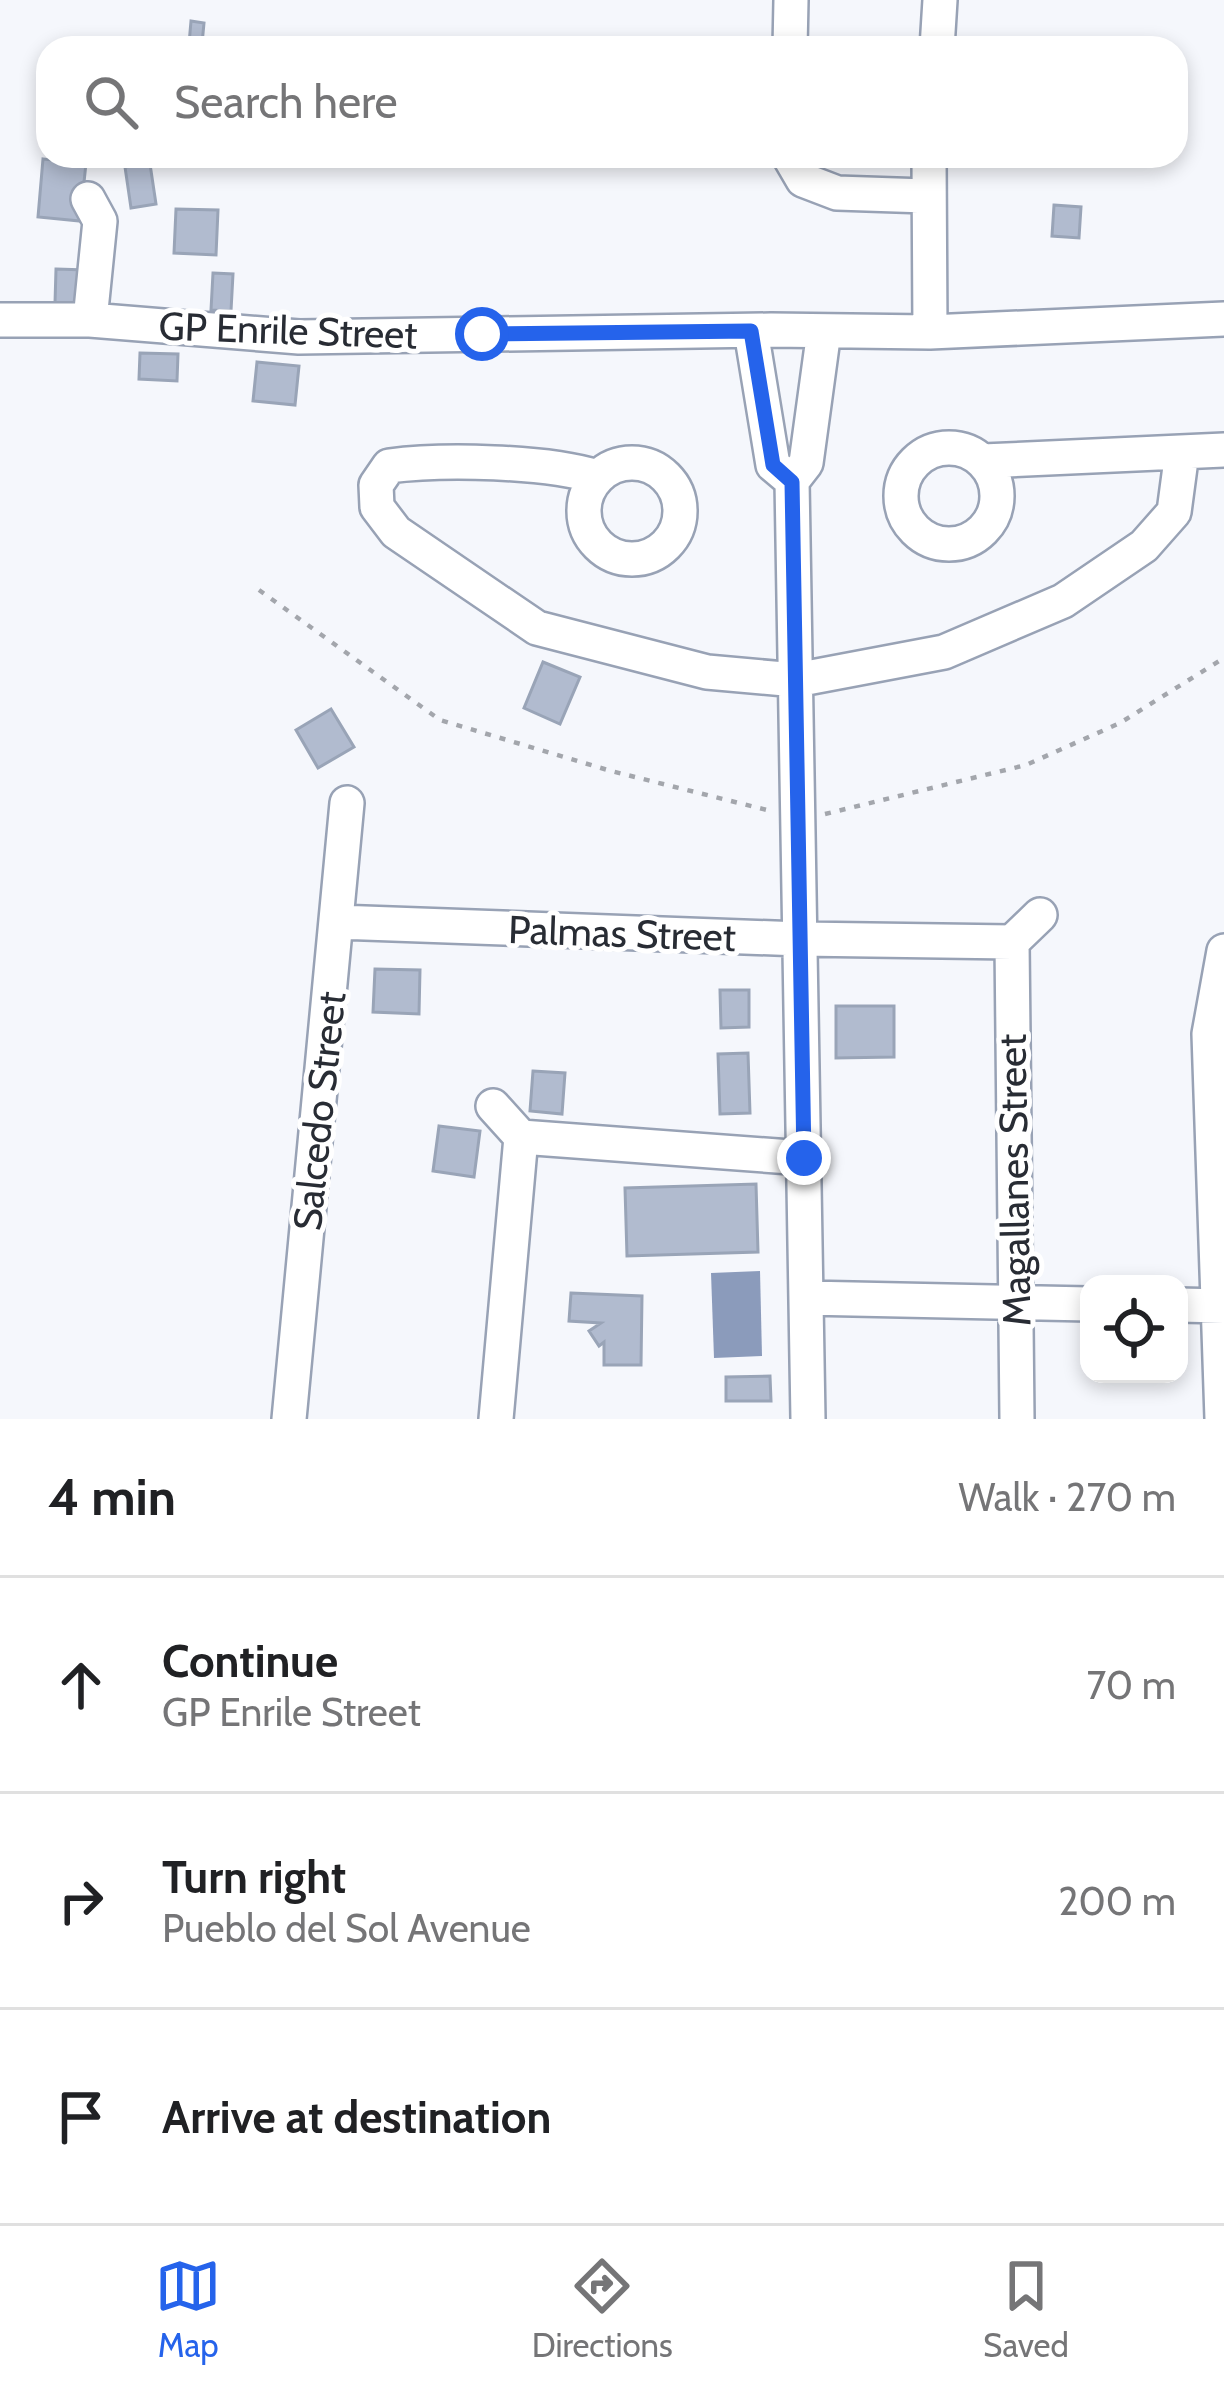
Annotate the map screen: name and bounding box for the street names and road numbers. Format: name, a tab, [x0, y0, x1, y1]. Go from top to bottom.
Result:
street label: GP Enrile Street	[158, 301, 418, 359]
street label: Palmas Street	[507, 905, 737, 961]
street label: Salcedo Street	[283, 989, 355, 1233]
street label: Magallanes Street	[987, 1033, 1041, 1327]

